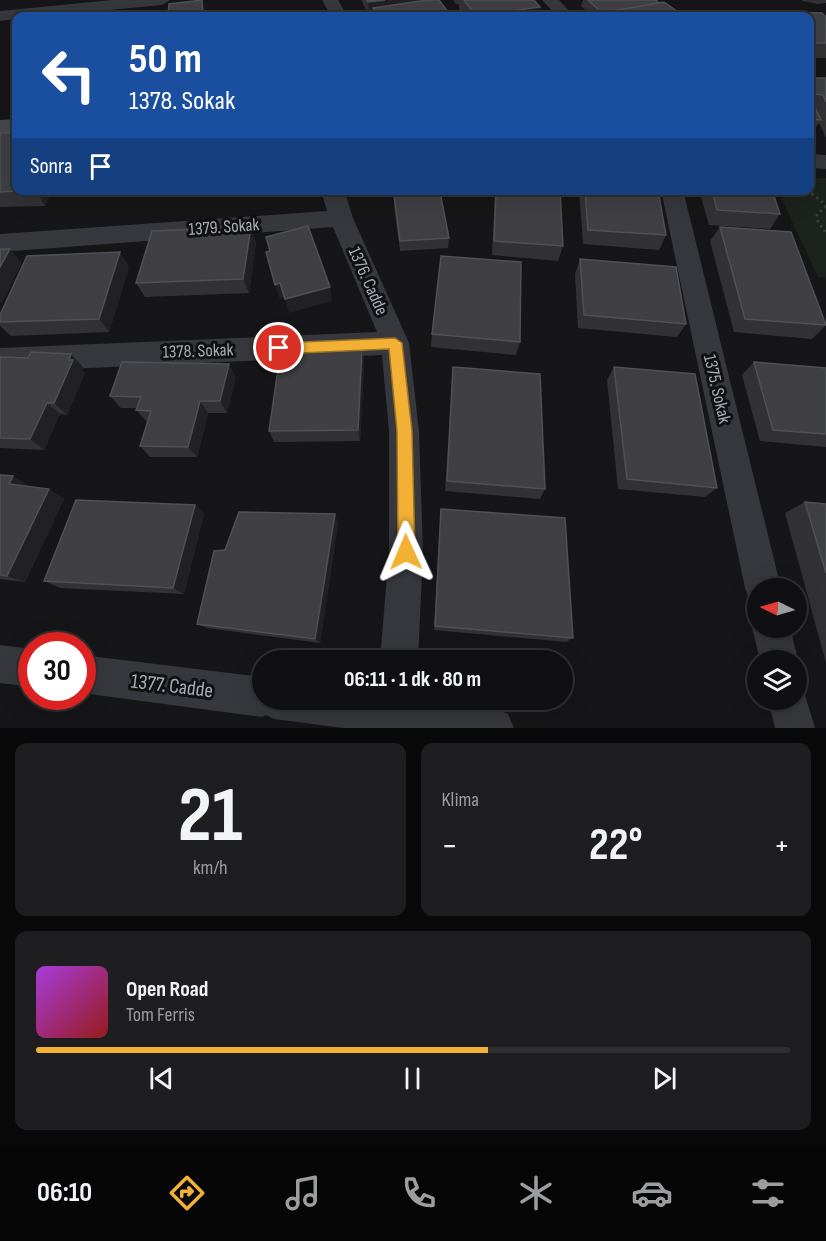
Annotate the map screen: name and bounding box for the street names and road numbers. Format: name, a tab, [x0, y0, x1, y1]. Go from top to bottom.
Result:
street label: 1379. Sokak	[188, 214, 260, 240]
street label: 1376. Cadde	[344, 244, 392, 318]
street label: 1378. Sokak	[162, 339, 234, 363]
street label: 1375. Sokak	[699, 352, 735, 426]
street label: 1377. Cadde	[130, 669, 214, 703]

